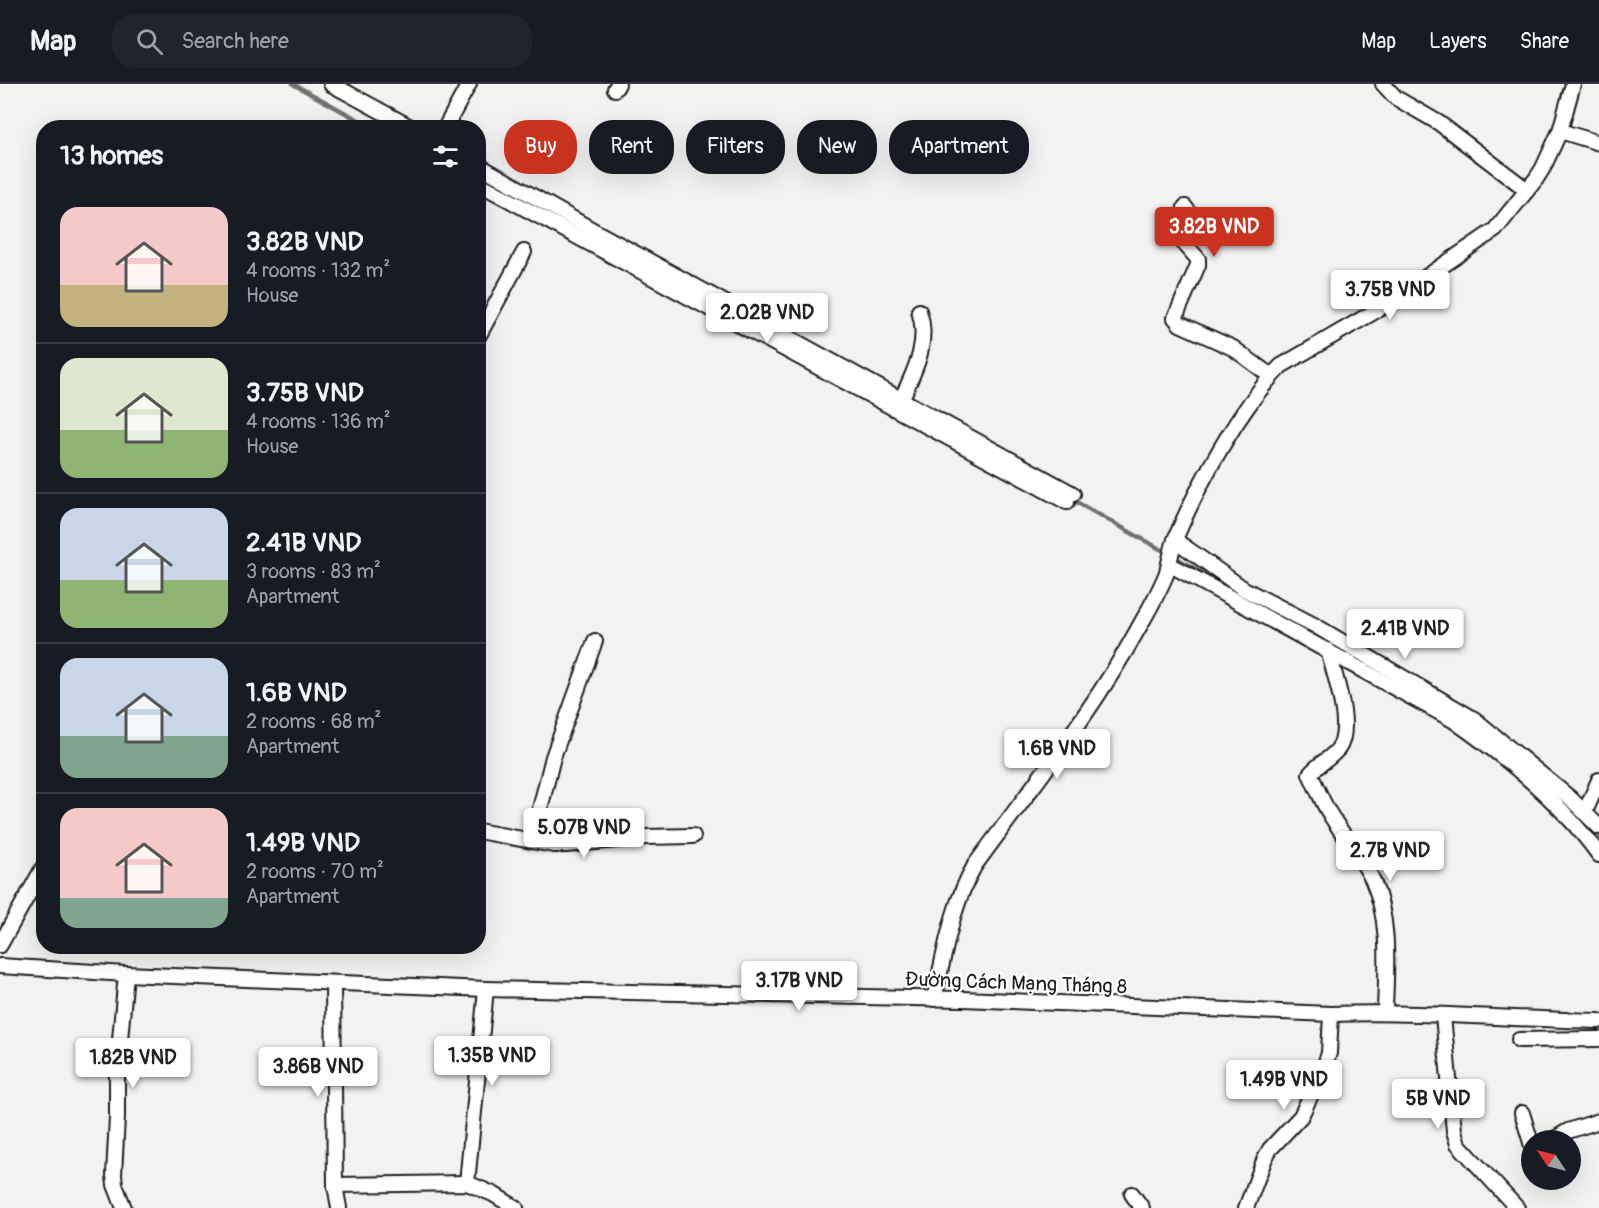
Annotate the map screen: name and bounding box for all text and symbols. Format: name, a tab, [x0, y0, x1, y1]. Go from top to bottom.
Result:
search box	[112, 14, 532, 68]
text: Map	[30, 24, 76, 59]
icon: search	[133, 25, 166, 58]
text: Search here	[181, 27, 289, 55]
text: Map	[1361, 28, 1396, 55]
text: Layers	[1429, 28, 1487, 55]
text: Share	[1520, 28, 1569, 55]
chip: Buy	[504, 120, 577, 174]
chip: Rent	[589, 120, 674, 174]
chip: Filters	[686, 120, 785, 174]
chip: New	[797, 120, 877, 174]
chip: Apartment	[889, 120, 1029, 174]
text: 13 homes	[60, 140, 163, 172]
icon: filters	[429, 140, 462, 173]
pin: 3.82B VND	[1145, 207, 1283, 258]
text: 3.82B VND	[1169, 214, 1259, 239]
text: 3.82B VND	[246, 226, 364, 258]
icon: home	[108, 231, 180, 303]
text: 4 rooms · 132 m²	[246, 258, 390, 283]
pin: 3.75B VND	[1321, 270, 1459, 321]
text: 3.75B VND	[1345, 277, 1435, 302]
text: House	[246, 283, 298, 308]
pin: 2.02B VND	[698, 293, 836, 344]
text: 2.02B VND	[720, 300, 814, 325]
text: 3.75B VND	[246, 377, 364, 409]
icon: home	[108, 382, 180, 454]
text: 4 rooms · 136 m²	[246, 409, 391, 434]
text: House	[246, 434, 298, 459]
text: 2.41B VND	[246, 527, 361, 559]
icon: home	[108, 532, 180, 604]
text: 3 rooms · 83 m²	[246, 559, 381, 584]
text: Apartment	[246, 584, 339, 609]
pin: 2.41B VND	[1336, 609, 1474, 660]
text: 2.41B VND	[1361, 616, 1449, 641]
text: 1.6B VND	[246, 677, 347, 709]
icon: home	[108, 682, 180, 754]
text: 2 rooms · 68 m²	[246, 709, 381, 734]
pin: 1.6B VND	[995, 729, 1119, 780]
text: Apartment	[246, 734, 339, 759]
text: 1.6B VND	[1018, 736, 1096, 761]
pin: 5.07B VND	[515, 808, 653, 859]
text: 5.07B VND	[537, 815, 631, 840]
text: 1.49B VND	[246, 827, 360, 859]
pin: 2.7B VND	[1328, 831, 1452, 882]
icon: home	[108, 832, 180, 904]
text: 2.7B VND	[1350, 838, 1430, 863]
text: 2 rooms · 70 m²	[246, 859, 384, 884]
text: Apartment	[246, 884, 339, 909]
pin: 3.17B VND	[730, 961, 868, 1012]
street label: Đường Cách Mạng Tháng 8	[905, 967, 1127, 999]
text: 3.17B VND	[755, 968, 843, 993]
pin: 1.35B VND	[423, 1036, 561, 1087]
pin: 1.82B VND	[64, 1038, 202, 1089]
text: 1.35B VND	[448, 1043, 536, 1068]
text: 1.82B VND	[89, 1045, 177, 1070]
pin: 3.86B VND	[249, 1047, 387, 1098]
text: 3.86B VND	[273, 1054, 363, 1079]
pin: 1.49B VND	[1215, 1060, 1353, 1111]
text: 1.49B VND	[1240, 1067, 1328, 1092]
pin: 5B VND	[1389, 1079, 1487, 1130]
text: 5B VND	[1406, 1086, 1470, 1111]
north arrow	[1521, 1130, 1581, 1190]
map controls	[1521, 1130, 1581, 1190]

